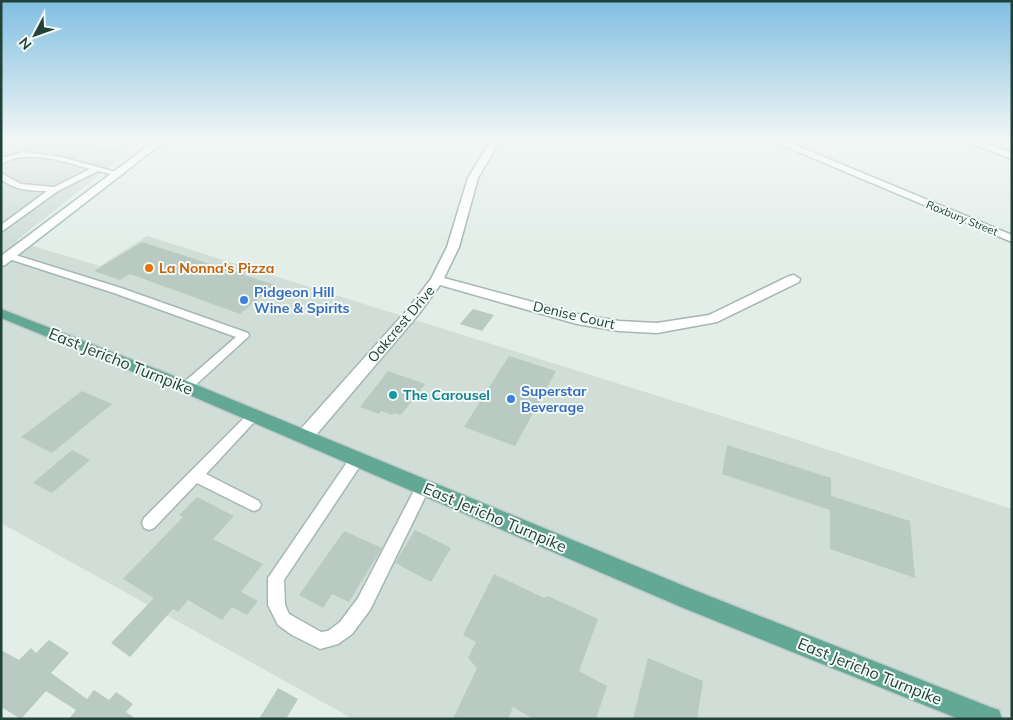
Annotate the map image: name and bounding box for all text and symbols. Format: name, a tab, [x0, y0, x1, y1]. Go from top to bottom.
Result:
north arrow	[10, 10, 60, 60]
text: N	[15, 34, 35, 53]
street label: Roxbury Street	[924, 197, 1000, 239]
place label: La Nonna's Pizza	[159, 259, 274, 277]
marker: La Nonna's Pizza	[143, 262, 155, 274]
street label: Oakcrest Drive	[364, 282, 438, 366]
place label: Pidgeon Hill Wine & Spirits	[254, 283, 350, 317]
marker: Pidgeon Hill Wine & Spirits	[238, 294, 250, 306]
street label: Denise Court	[531, 297, 617, 333]
street label: East Jericho Turnpike	[46, 323, 196, 399]
place label: Superstar Beverage	[521, 382, 587, 416]
place label: The Carousel	[403, 386, 490, 404]
marker: The Carousel	[387, 389, 399, 401]
marker: Superstar Beverage	[505, 393, 517, 405]
street label: East Jericho Turnpike	[420, 478, 570, 556]
street label: East Jericho Turnpike	[795, 633, 945, 709]

